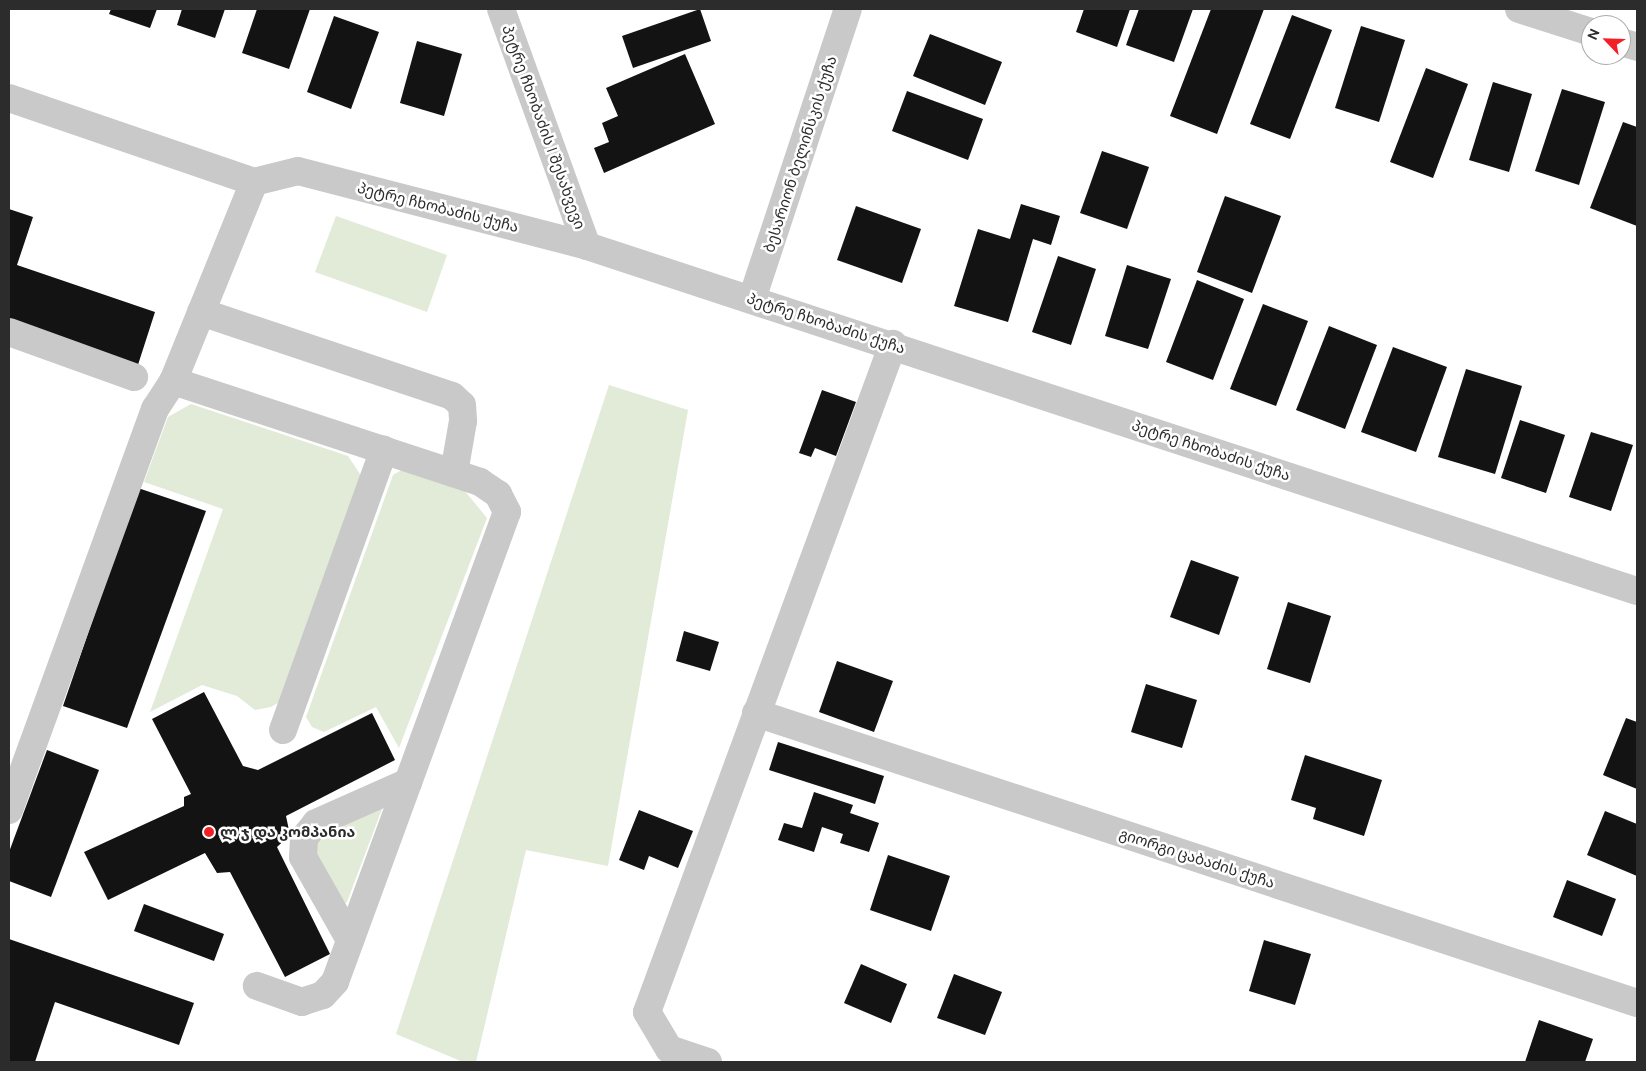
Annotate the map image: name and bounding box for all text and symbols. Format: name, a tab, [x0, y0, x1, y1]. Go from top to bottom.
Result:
north arrow	[1581, 15, 1631, 65]
street label: პეტრე ჩხობაძის I შესახვევი	[499, 22, 589, 232]
text: N	[1584, 26, 1603, 42]
street label: ბესარიონ ბელინსკის ქუჩა	[760, 53, 840, 255]
street label: პეტრე ჩხობაძის ქუჩა	[356, 178, 520, 236]
street label: პეტრე ჩხობაძის ქუჩა	[745, 289, 907, 357]
street label: პეტრე ჩხობაძის ქუჩა	[1130, 416, 1292, 484]
place label: ლ ჯ და კომპანია	[220, 823, 355, 841]
street label: გიორგი ცაბაძის ქუჩა	[1117, 824, 1277, 892]
marker: ლ ჯ და კომპანია	[202, 825, 216, 839]

